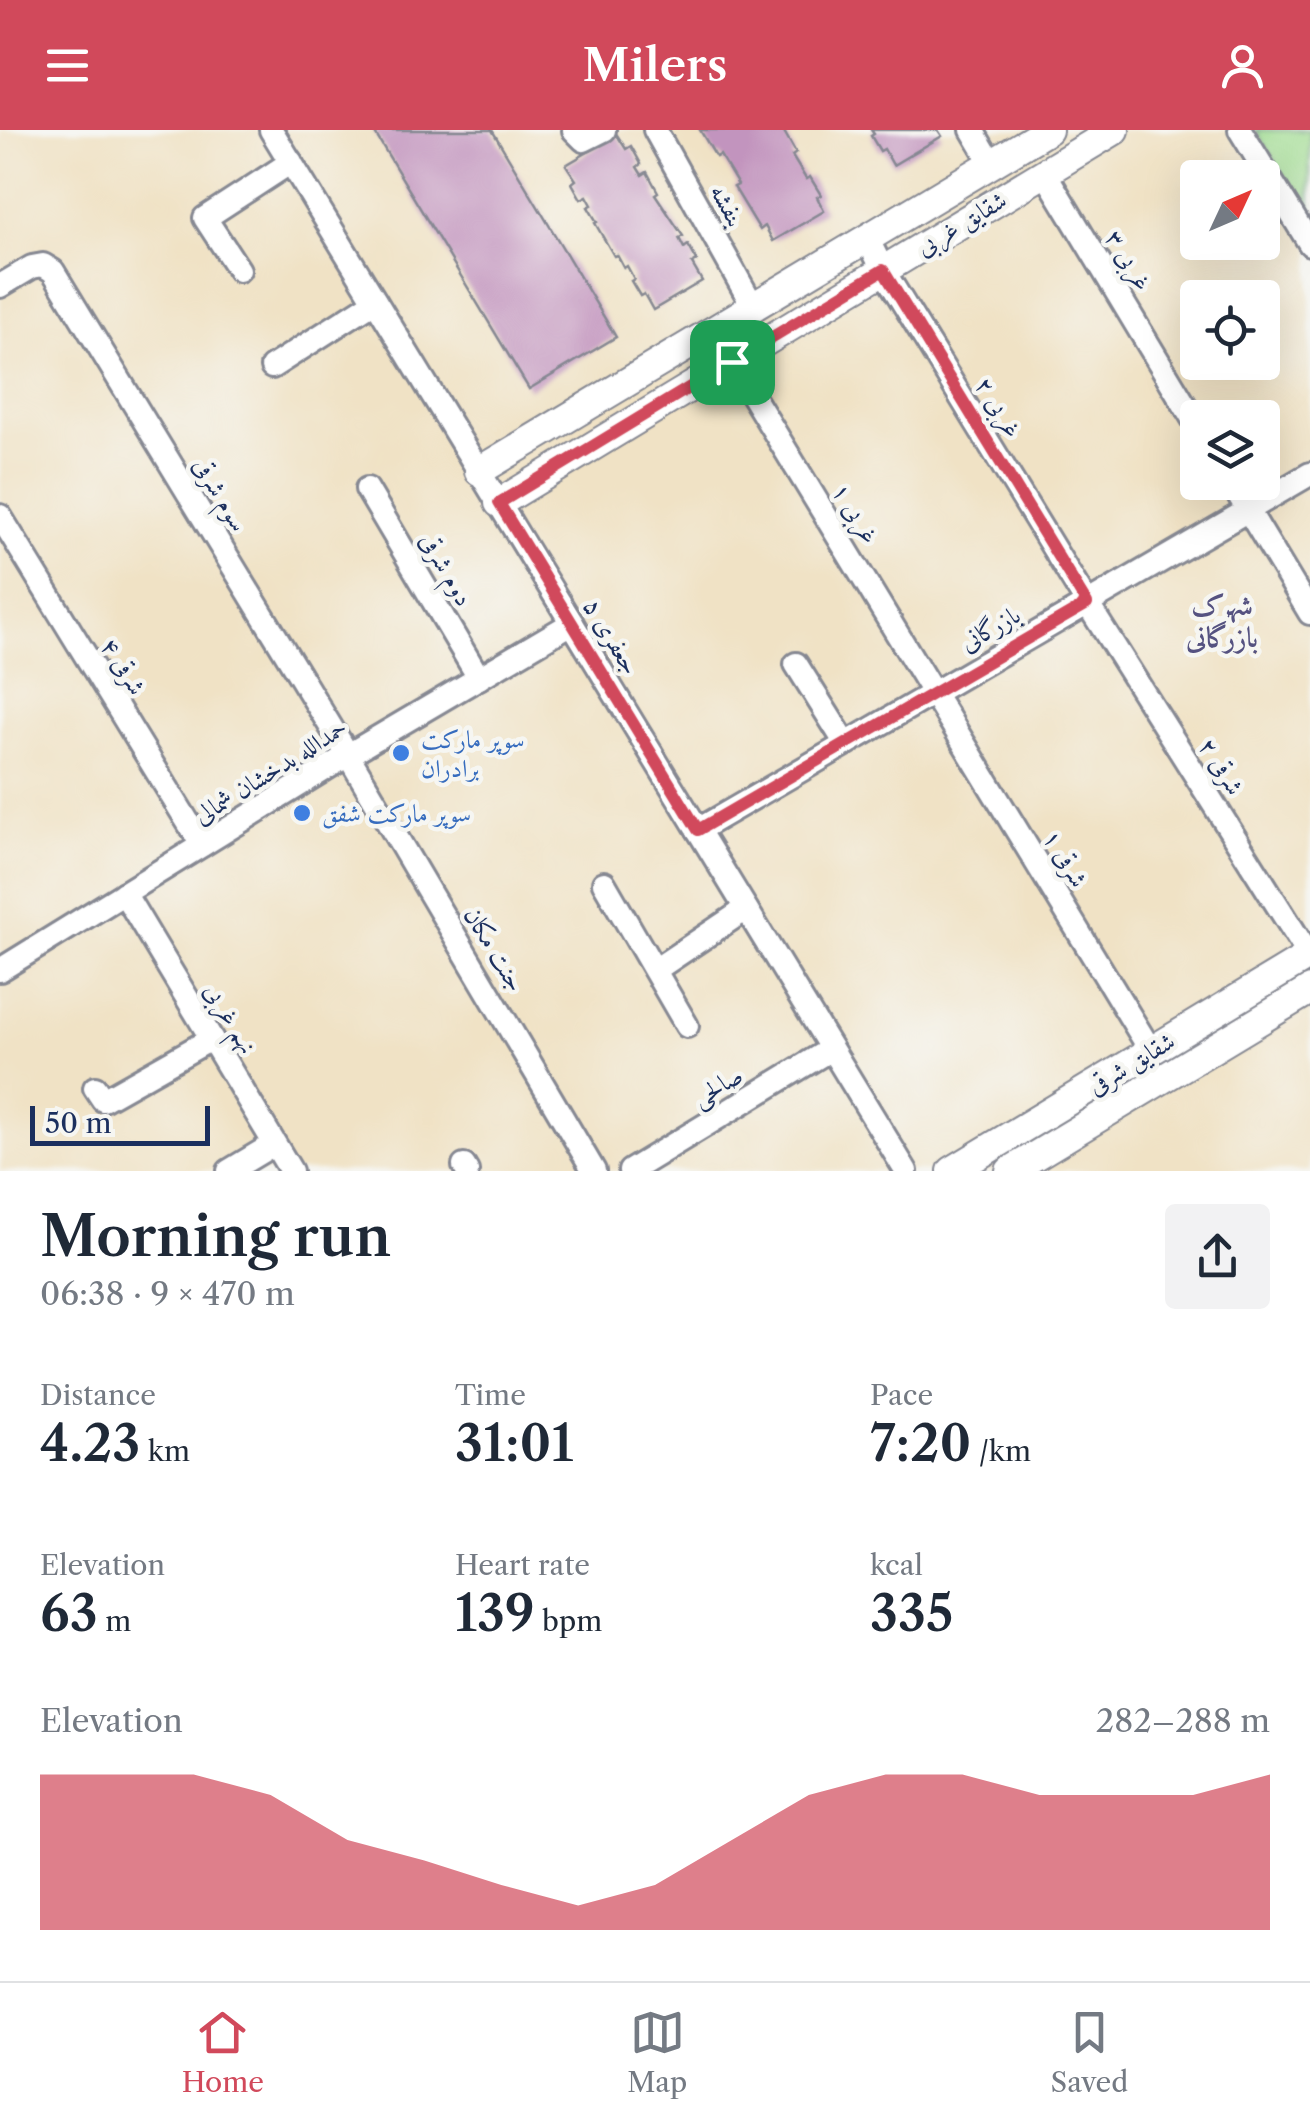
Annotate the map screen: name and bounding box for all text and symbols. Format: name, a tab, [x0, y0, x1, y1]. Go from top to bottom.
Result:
text: Milers	[582, 37, 728, 93]
icon: menu	[40, 38, 95, 93]
icon: person	[1215, 38, 1270, 93]
north arrow	[1180, 160, 1280, 260]
map controls	[1180, 160, 1280, 500]
street label: بنفشه	[703, 179, 752, 232]
street label: شقایق غربی	[910, 184, 1013, 264]
street label: ۳ غربی	[1097, 224, 1159, 297]
button: locate	[1180, 280, 1280, 380]
pin	[690, 320, 775, 405]
icon: arrive	[705, 335, 760, 390]
street label: ۲ غربی	[967, 371, 1029, 444]
button: layers	[1180, 400, 1280, 500]
street label: سوم شرقی	[181, 452, 255, 540]
street label: ۱ غربی	[824, 477, 886, 550]
street label: دوم شرقی	[408, 527, 480, 614]
district label: شهرک بازرگانی	[1185, 588, 1258, 654]
street label: جعفری ۵	[576, 592, 646, 681]
street label: بازرگانی	[955, 599, 1026, 658]
street label: ۴ شرقی	[93, 632, 153, 701]
street label: حمدالله بدخشان شمالی	[188, 712, 353, 831]
place label: سوپر مارکت برادران	[421, 724, 525, 784]
street label: ۲ شرقی	[1191, 732, 1251, 801]
marker: سوپر مارکت برادران	[390, 742, 412, 764]
place label: سوپر مارکت شفق	[322, 798, 471, 829]
marker: سوپر مارکت شفق	[291, 802, 313, 824]
street label: ۱ شرقی	[1036, 824, 1095, 893]
street label: جنت مکان	[457, 901, 532, 997]
street label: نهم غربی	[191, 977, 264, 1063]
street label: شقایق شرقی	[1082, 1025, 1181, 1102]
street label: صالحی	[686, 1059, 749, 1115]
scale bar	[30, 1101, 210, 1146]
text: 50 m	[45, 1106, 112, 1140]
text: Morning run	[40, 1203, 391, 1270]
button: share	[1165, 1204, 1270, 1309]
text: 06:38 · 9 × 470 m	[40, 1274, 295, 1313]
text: Distance	[40, 1378, 156, 1412]
text: Time	[455, 1378, 526, 1412]
text: Pace	[870, 1378, 933, 1412]
text: 4.23	[40, 1412, 140, 1474]
text: 31:01	[455, 1412, 573, 1474]
text: 7:20	[870, 1412, 971, 1474]
text: km	[140, 1434, 190, 1468]
text: /km	[971, 1434, 1031, 1468]
text: Elevation	[40, 1548, 165, 1582]
text: Heart rate	[455, 1548, 590, 1582]
text: kcal	[870, 1548, 923, 1582]
text: 63	[40, 1582, 98, 1644]
text: 139	[455, 1582, 535, 1644]
text: 335	[870, 1582, 953, 1644]
text: m	[98, 1604, 131, 1638]
text: bpm	[535, 1604, 602, 1638]
text: Elevation	[40, 1701, 183, 1740]
text: 282–288 m	[1096, 1701, 1270, 1740]
tab: Home	[182, 2005, 264, 2099]
tab: Map	[627, 2005, 687, 2099]
tab: Saved	[1051, 2005, 1128, 2099]

